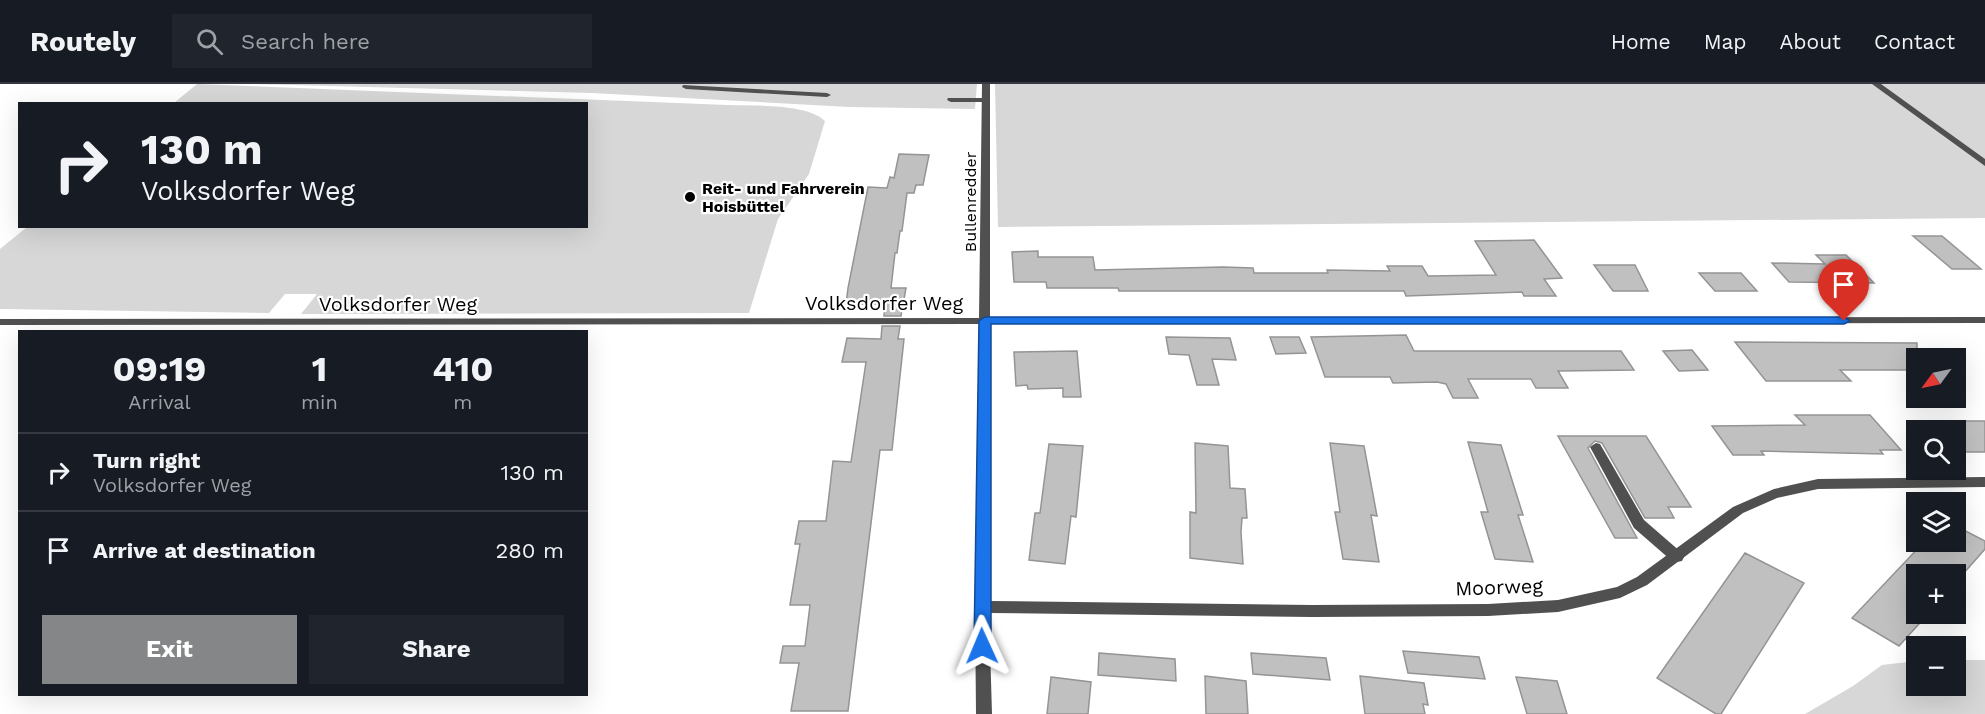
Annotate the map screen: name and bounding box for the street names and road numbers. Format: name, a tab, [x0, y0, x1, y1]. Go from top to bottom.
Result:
street label: Bullenredder	[961, 151, 980, 252]
street label: Volksdorfer Weg	[805, 291, 964, 315]
street label: Volksdorfer Weg	[319, 292, 478, 316]
street label: Moorweg	[1455, 573, 1544, 601]

